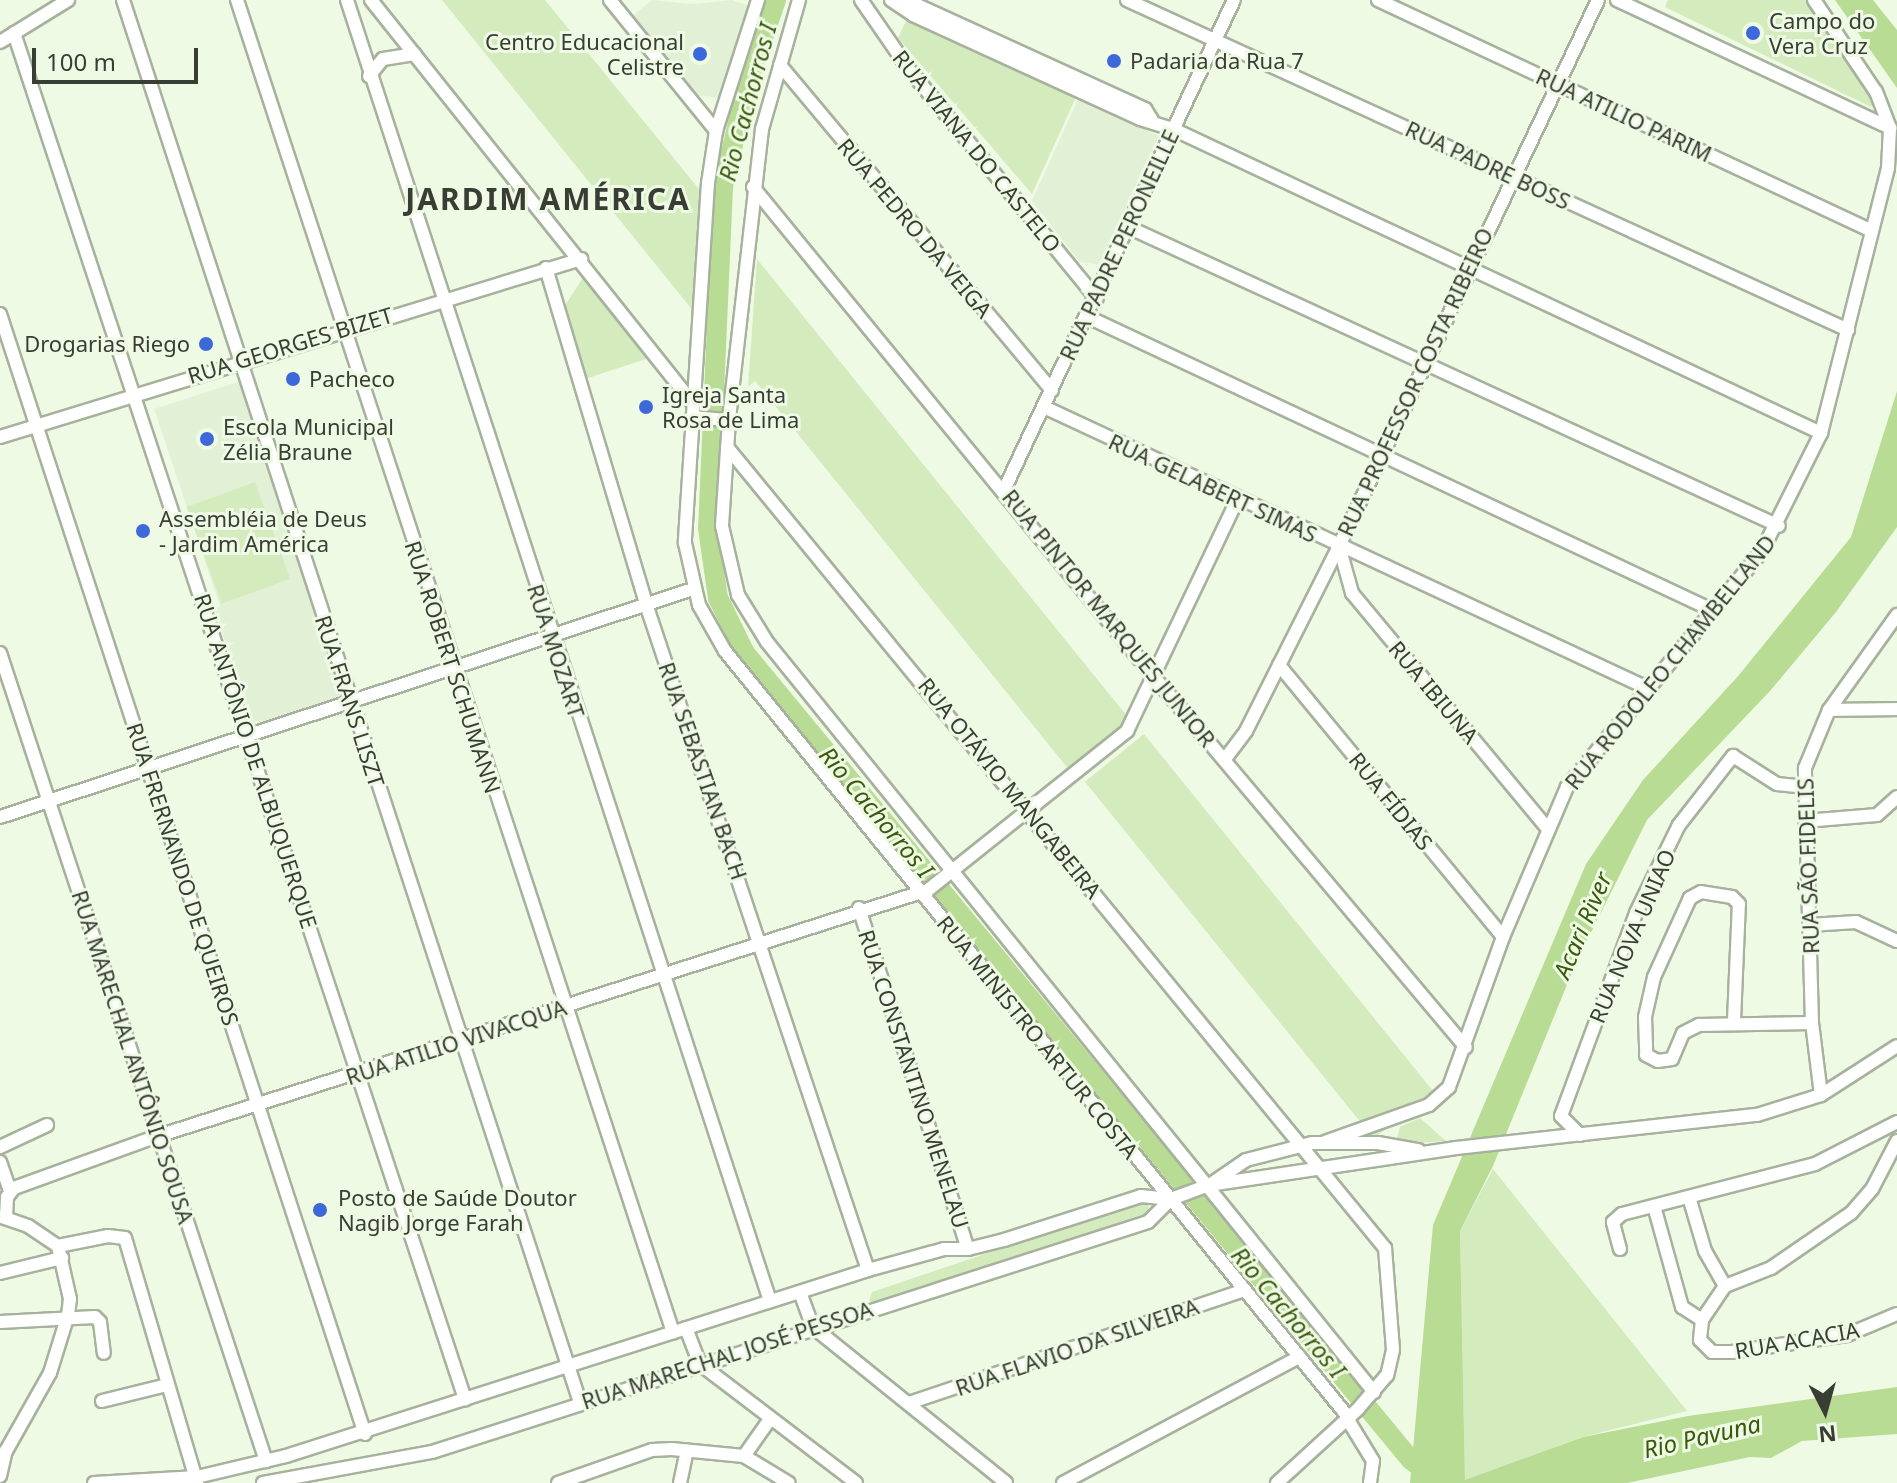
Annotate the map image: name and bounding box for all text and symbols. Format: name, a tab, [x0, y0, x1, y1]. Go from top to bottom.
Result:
place label: Campo do Vera Cruz	[1769, 7, 1875, 58]
water label: Rio Cachorros I	[712, 20, 782, 184]
marker: Campo do Vera Cruz	[1744, 24, 1762, 42]
place label: Centro Educacional Celistre	[485, 28, 684, 80]
scale bar	[36, 32, 202, 82]
text: 100 m	[46, 45, 116, 78]
marker: Centro Educacional Celistre	[691, 45, 709, 63]
street label: RUA VIANA DO CASTELO	[887, 45, 1067, 257]
place label: Padaria da Rua 7	[1130, 48, 1304, 74]
marker: Padaria da Rua 7	[1105, 52, 1123, 70]
street label: RUA ATILIO PARIM	[1532, 63, 1716, 167]
street label: RUA PADRE BOSS	[1401, 115, 1575, 215]
street label: RUA PADRE PERONEILLE	[1054, 126, 1184, 364]
street label: RUA PEDRO DA VEIGA	[832, 133, 998, 323]
district label: JARDIM AMÉRICA	[405, 181, 691, 217]
street label: RUA PROFESSOR COSTA RIBEIRO	[1332, 224, 1498, 540]
street label: RUA GEORGES BIZET	[184, 301, 396, 389]
place label: Drogarias Riego	[24, 331, 190, 357]
marker: Drogarias Riego	[197, 335, 215, 353]
place label: Pacheco	[309, 366, 395, 392]
marker: Pacheco	[284, 370, 302, 388]
place label: Igreja Santa Rosa de Lima	[662, 381, 799, 432]
marker: Igreja Santa Rosa de Lima	[637, 398, 655, 416]
place label: Escola Municipal Zélia Braune	[223, 413, 394, 464]
street label: RUA GELABERT SIMAS	[1105, 428, 1321, 548]
marker: Escola Municipal Zélia Braune	[198, 430, 216, 448]
street label: RUA PINTOR MARQUES JUNIOR	[997, 484, 1221, 752]
place label: Assembléia de Deus - Jardim América	[159, 505, 367, 556]
marker: Assembléia de Deus - Jardim América	[134, 522, 152, 540]
street label: RUA RODOLFO CHAMBELLAND	[1559, 529, 1781, 795]
street label: RUA ROBERT SCHUMANN	[400, 537, 506, 797]
street label: RUA MOZART	[522, 581, 590, 721]
street label: RUA ANTÔNIO DE ALBUQUERQUE	[189, 590, 323, 932]
street label: RUA FRANS LISZT	[310, 612, 390, 790]
street label: RUA IBIUNA	[1384, 635, 1484, 749]
street label: RUA SEBASTIAN BACH	[653, 659, 753, 883]
street label: RUA OTÁVIO MANGABEIRA	[913, 673, 1107, 903]
street label: RUA FRERNANDO DE QUEIROS	[122, 719, 244, 1029]
water label: Rio Cachorros I	[814, 741, 940, 883]
street label: RUA FÍDIAS	[1344, 747, 1438, 855]
street label: RUA SÃO FIDELIS	[1792, 778, 1824, 954]
street label: RUA NOVA UNIAO	[1583, 845, 1681, 1027]
water label: Acari River	[1547, 868, 1617, 982]
street label: RUA MARECHAL ANTÔNIO SOUSA	[67, 887, 199, 1227]
street label: RUA MINISTRO ARTUR COSTA	[932, 910, 1144, 1164]
street label: RUA CONSTANTINO MENELAU	[853, 926, 975, 1232]
street label: RUA ATILIO VIVACQUA	[342, 994, 570, 1090]
place label: Posto de Saúde Doutor Nagib Jorge Farah	[338, 1184, 577, 1236]
marker: Posto de Saúde Doutor Nagib Jorge Farah	[309, 1199, 331, 1221]
water label: Rio Cachorros I	[1226, 1241, 1352, 1383]
street label: RUA FLAVIO DA SILVEIRA	[952, 1293, 1202, 1401]
street label: RUA MARECHAL JOSÉ PESSOA	[578, 1295, 876, 1415]
street label: RUA ACACIA	[1733, 1316, 1861, 1364]
north arrow	[1785, 1371, 1865, 1451]
water label: Rio Pavuna	[1641, 1409, 1763, 1463]
text: N	[1817, 1419, 1838, 1451]

